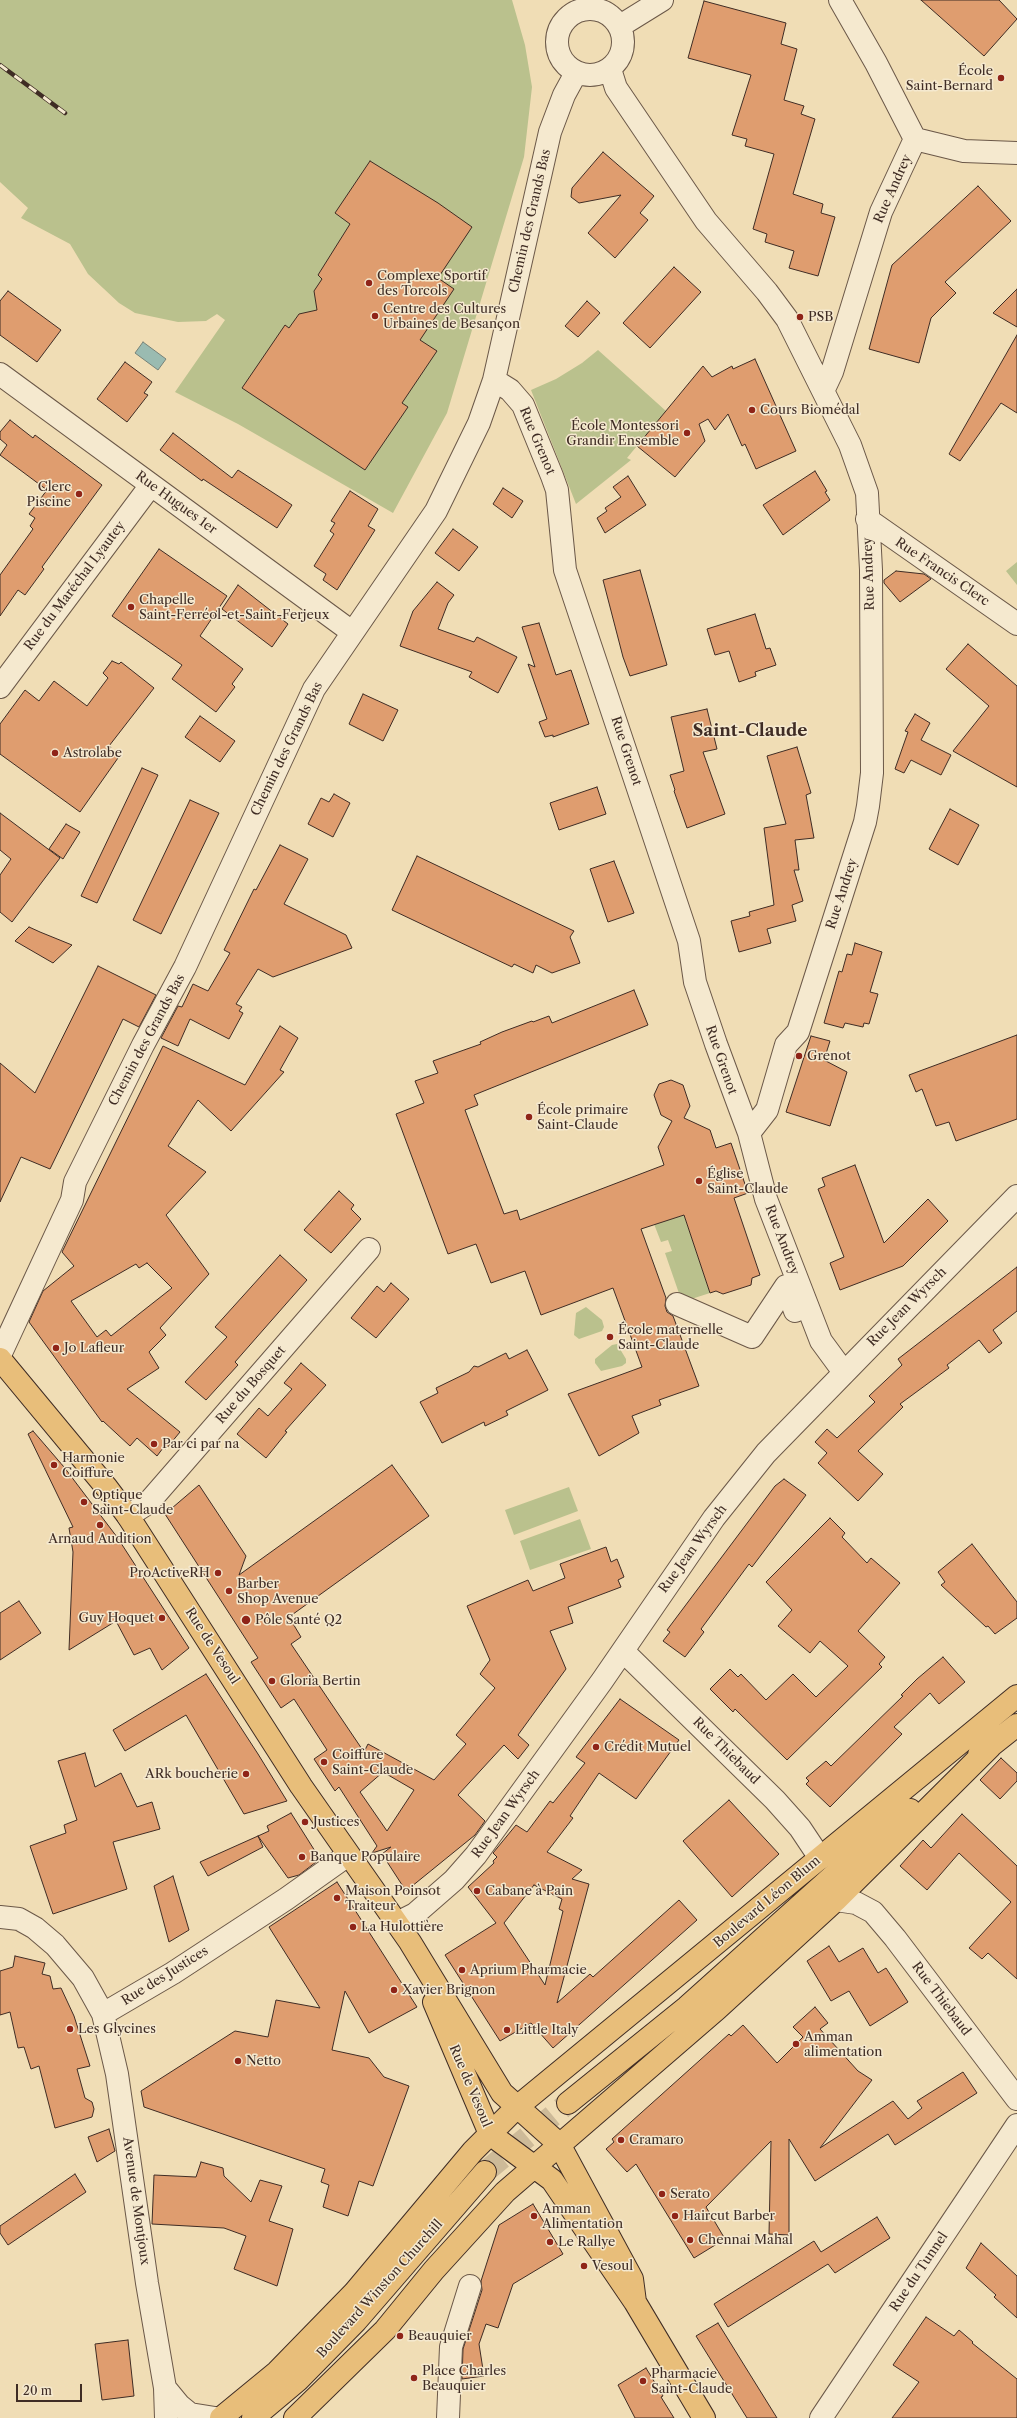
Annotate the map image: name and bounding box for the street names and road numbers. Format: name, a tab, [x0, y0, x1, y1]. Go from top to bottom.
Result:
street label: Chemin des Grands Bas	[506, 148, 554, 294]
street label: Rue Andrey	[871, 152, 915, 226]
street label: Rue Grenot	[516, 405, 558, 477]
street label: Rue Hugues 1er	[132, 468, 220, 538]
street label: Rue du Maréchal Lyautey	[21, 518, 129, 654]
street label: Rue Francis Clerc	[892, 535, 992, 609]
street label: Rue Andrey	[860, 537, 878, 611]
street label: Chemin des Grands Bas	[248, 680, 326, 818]
street label: Rue Grenot	[607, 714, 645, 788]
street label: Rue Andrey	[823, 857, 861, 931]
street label: Chemin des Grands Bas	[106, 971, 188, 1109]
street label: Rue Grenot	[702, 1023, 740, 1097]
street label: Rue Andrey	[762, 1203, 802, 1277]
street label: Rue Jean Wyrsch	[864, 1264, 950, 1350]
street label: Rue du Bosquet	[213, 1343, 289, 1427]
street label: Rue Jean Wyrsch	[656, 1502, 730, 1596]
street label: Rue de Vesoul	[182, 1605, 242, 1687]
street label: Rue Thiebaud	[689, 1714, 763, 1788]
street label: Rue Jean Wyrsch	[469, 1767, 543, 1861]
street label: Boulevard Léon Blum	[710, 1853, 824, 1951]
street label: Rue des Justices	[119, 1943, 211, 2009]
street label: Rue Thiebaud	[908, 1959, 974, 2039]
street label: Rue de Vesoul	[446, 2042, 494, 2130]
street label: Avenue de Montjoux	[119, 2136, 153, 2266]
street label: Boulevard Winston Churchill	[314, 2217, 446, 2361]
street label: Rue du Tunnel	[887, 2229, 951, 2315]

